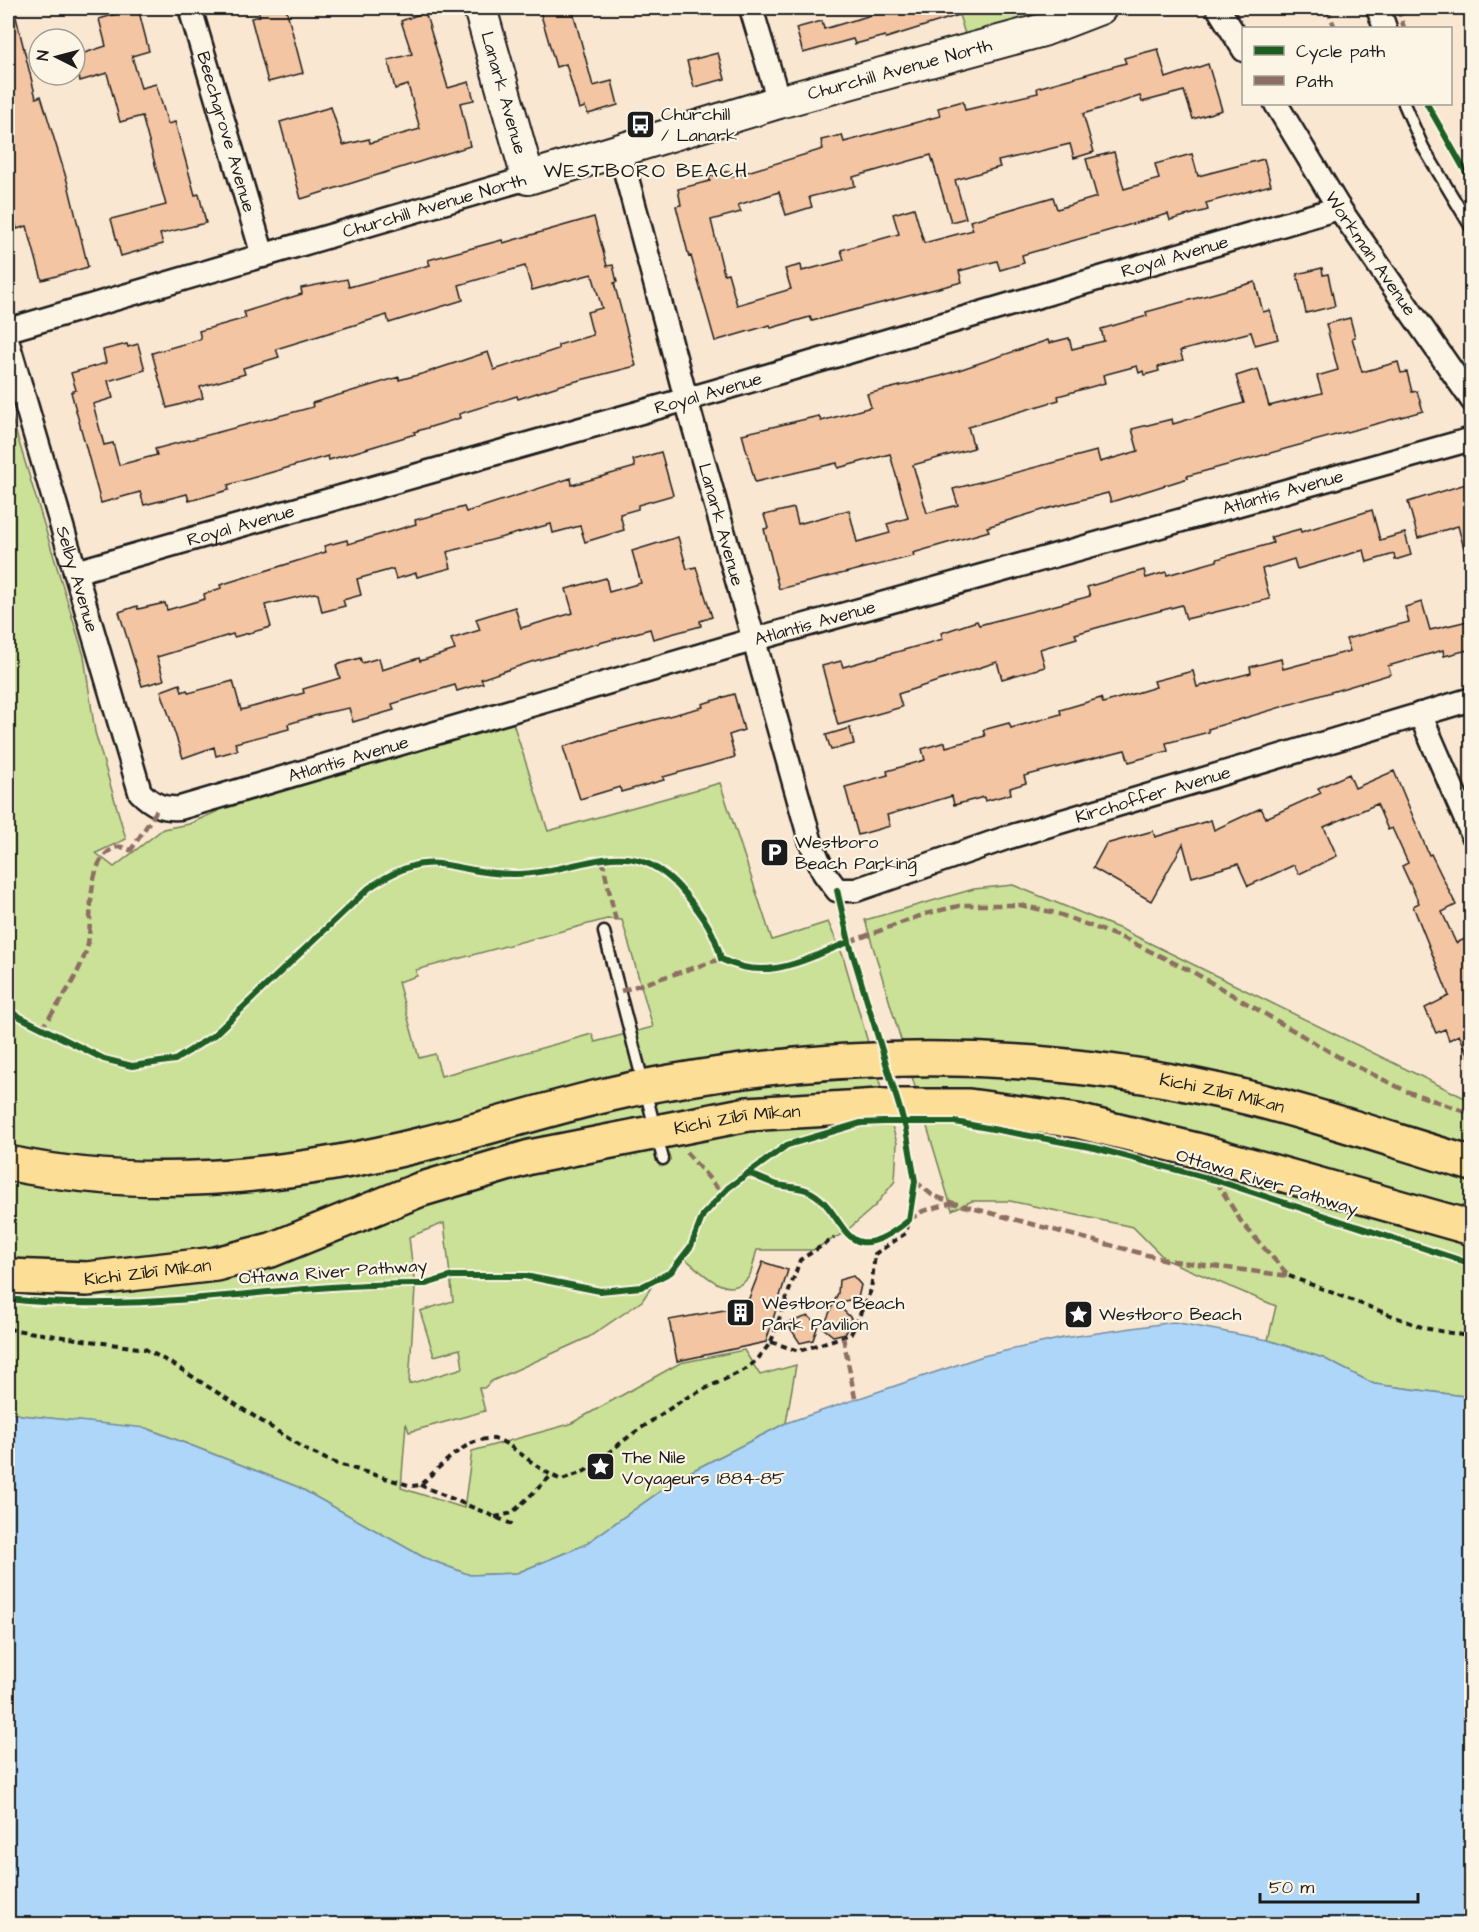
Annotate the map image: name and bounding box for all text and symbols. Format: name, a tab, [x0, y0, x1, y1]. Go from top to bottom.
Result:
north arrow	[27, 27, 87, 87]
legend	[1242, 27, 1452, 105]
street label: Lanark Avenue	[475, 28, 533, 157]
street label: Churchill Avenue North	[805, 32, 995, 106]
text: Cycle path	[1296, 39, 1385, 65]
street label: Beechgrove Avenue	[191, 48, 262, 216]
text: N	[32, 49, 55, 62]
text: Path	[1296, 69, 1333, 94]
place label: Churchill / Lanark	[661, 102, 737, 148]
bus stop icon: Churchill / Lanark	[624, 108, 656, 140]
district label: WESTBORO BEACH	[543, 157, 749, 185]
street label: Churchill Avenue North	[339, 167, 529, 244]
street label: Workman Avenue	[1319, 186, 1423, 321]
street label: Royal Avenue	[1118, 229, 1231, 284]
street label: Royal Avenue	[652, 365, 765, 420]
street label: Lanark Avenue	[692, 460, 751, 589]
street label: Atlantis Avenue	[1219, 463, 1346, 521]
street label: Royal Avenue	[184, 498, 297, 552]
street label: Selby Avenue	[50, 523, 105, 635]
street label: Atlantis Avenue	[751, 594, 878, 651]
street label: Atlantis Avenue	[285, 729, 412, 788]
street label: Kirchoffer Avenue	[1072, 759, 1234, 829]
place label: Westboro Beach Parking	[795, 830, 917, 877]
parking icon: Westboro Beach Parking	[758, 836, 790, 868]
street label: Kichi Zībī Mīkan	[1158, 1067, 1288, 1119]
street label: Kichi Zībī Mīkan	[672, 1098, 801, 1141]
street label: Ottawa River Pathway	[1173, 1142, 1361, 1223]
street label: Kichi Zībī Mīkan	[83, 1252, 212, 1292]
street label: Ottawa River Pathway	[238, 1253, 428, 1292]
place label: Westboro Beach Park Pavilion	[762, 1291, 905, 1337]
building icon: Westboro Beach Park Pavilion	[725, 1297, 757, 1329]
place icon: Westboro Beach	[1062, 1298, 1094, 1330]
place label: Westboro Beach	[1099, 1302, 1242, 1327]
place label: The Nile Voyageurs 1884-85	[622, 1445, 785, 1492]
place icon: The Nile Voyageurs 1884-85	[585, 1451, 617, 1483]
scale bar	[1260, 1866, 1418, 1904]
text: 50 m	[1269, 1875, 1314, 1900]

